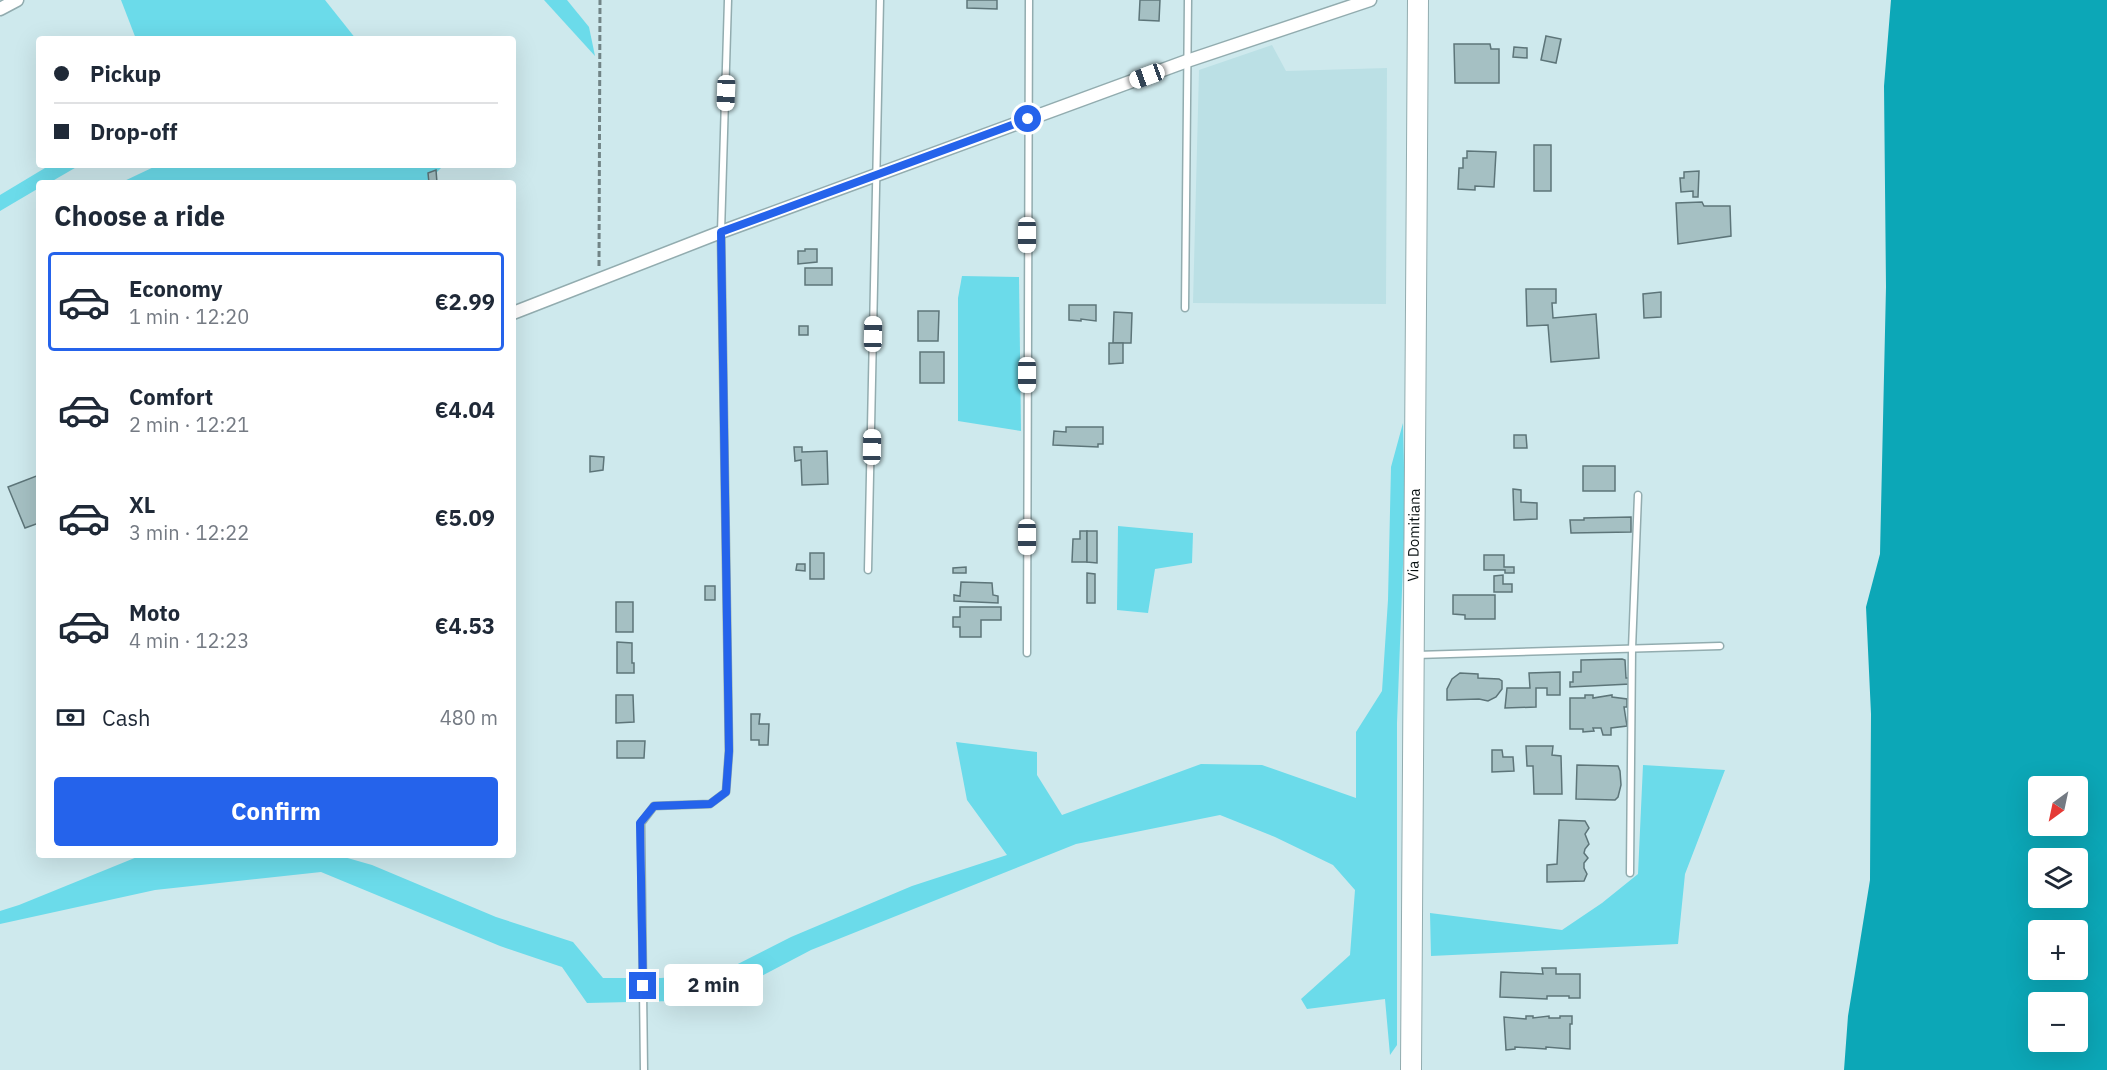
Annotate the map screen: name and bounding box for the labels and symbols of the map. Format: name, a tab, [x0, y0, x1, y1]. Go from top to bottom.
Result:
car	[1127, 61, 1167, 91]
car	[716, 75, 736, 111]
route start	[1014, 105, 1041, 132]
car	[1018, 217, 1036, 253]
car	[864, 316, 882, 352]
car	[1018, 357, 1036, 393]
car	[863, 429, 881, 465]
street label: Via Domitiana	[1403, 488, 1424, 582]
car	[1018, 519, 1036, 555]
north arrow	[2028, 776, 2088, 836]
callout: 2 min	[664, 965, 763, 1007]
route end	[629, 972, 656, 999]

